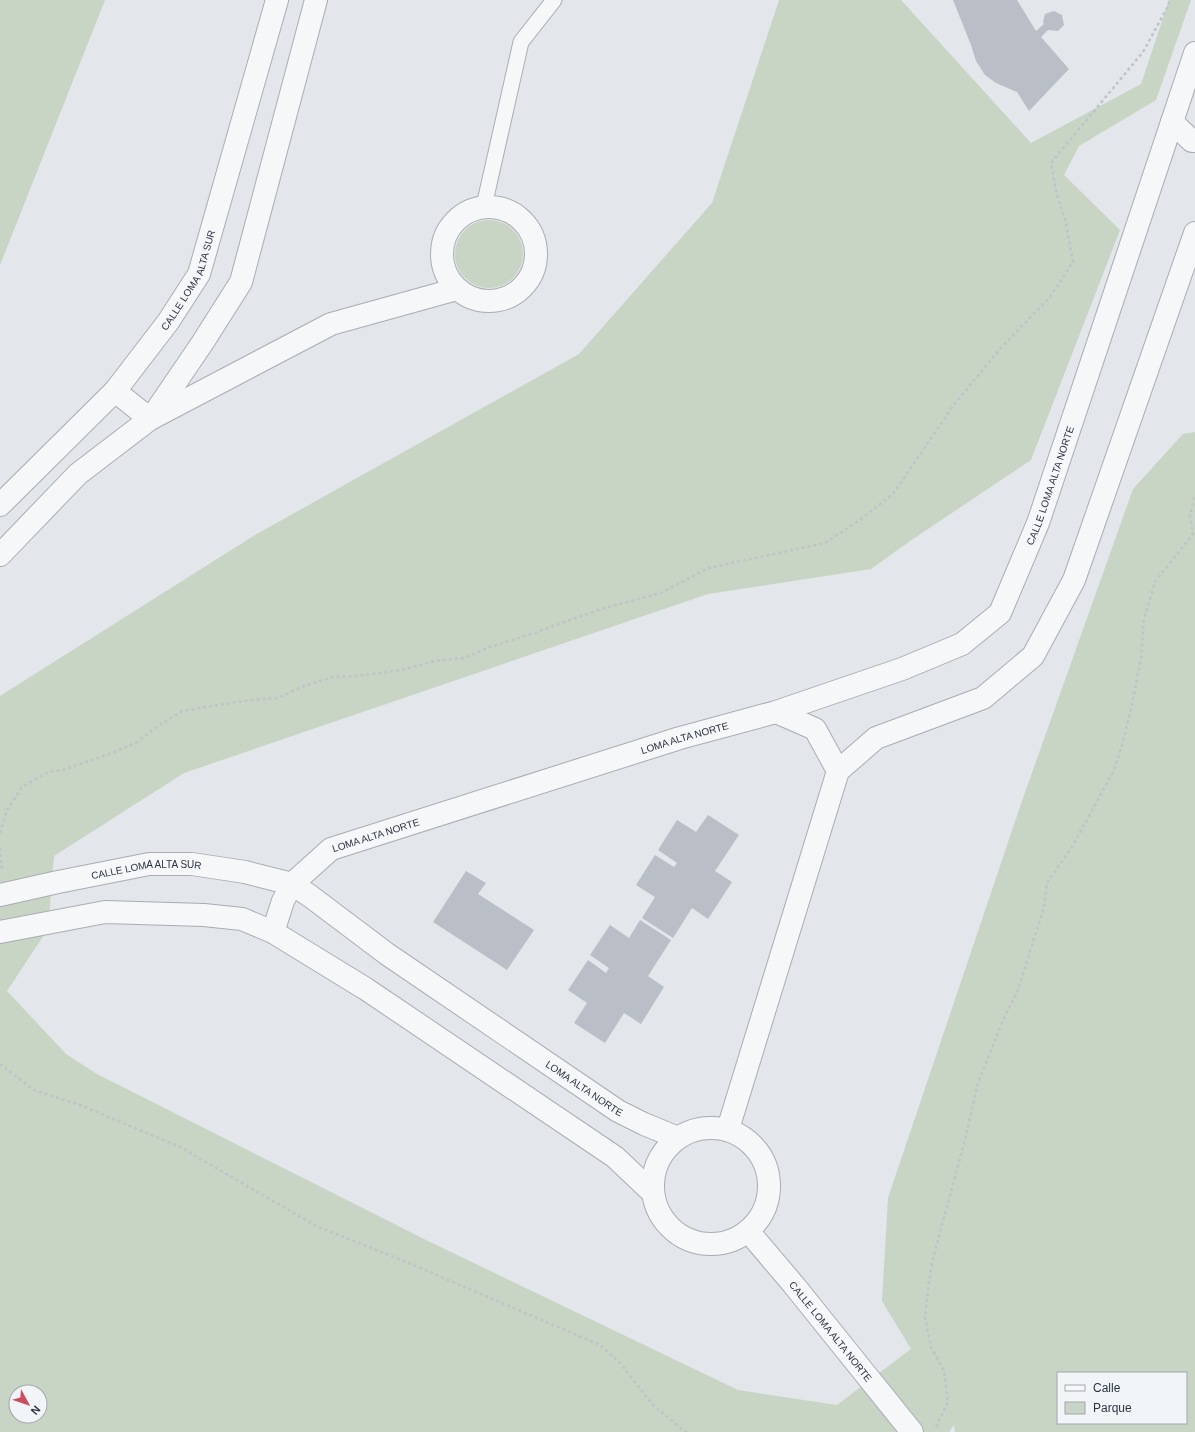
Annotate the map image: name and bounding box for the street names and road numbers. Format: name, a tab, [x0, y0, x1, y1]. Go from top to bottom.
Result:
street label: CALLE LOMA ALTA SUR	[159, 229, 217, 333]
street label: CALLE LOMA ALTA NORTE	[1024, 425, 1076, 547]
street label: LOMA ALTA NORTE	[640, 720, 730, 756]
street label: LOMA ALTA NORTE	[331, 816, 421, 854]
street label: CALLE LOMA ALTA SUR	[90, 859, 202, 881]
street label: LOMA ALTA NORTE	[544, 1059, 625, 1119]
street label: CALLE LOMA ALTA NORTE	[787, 1279, 874, 1384]

